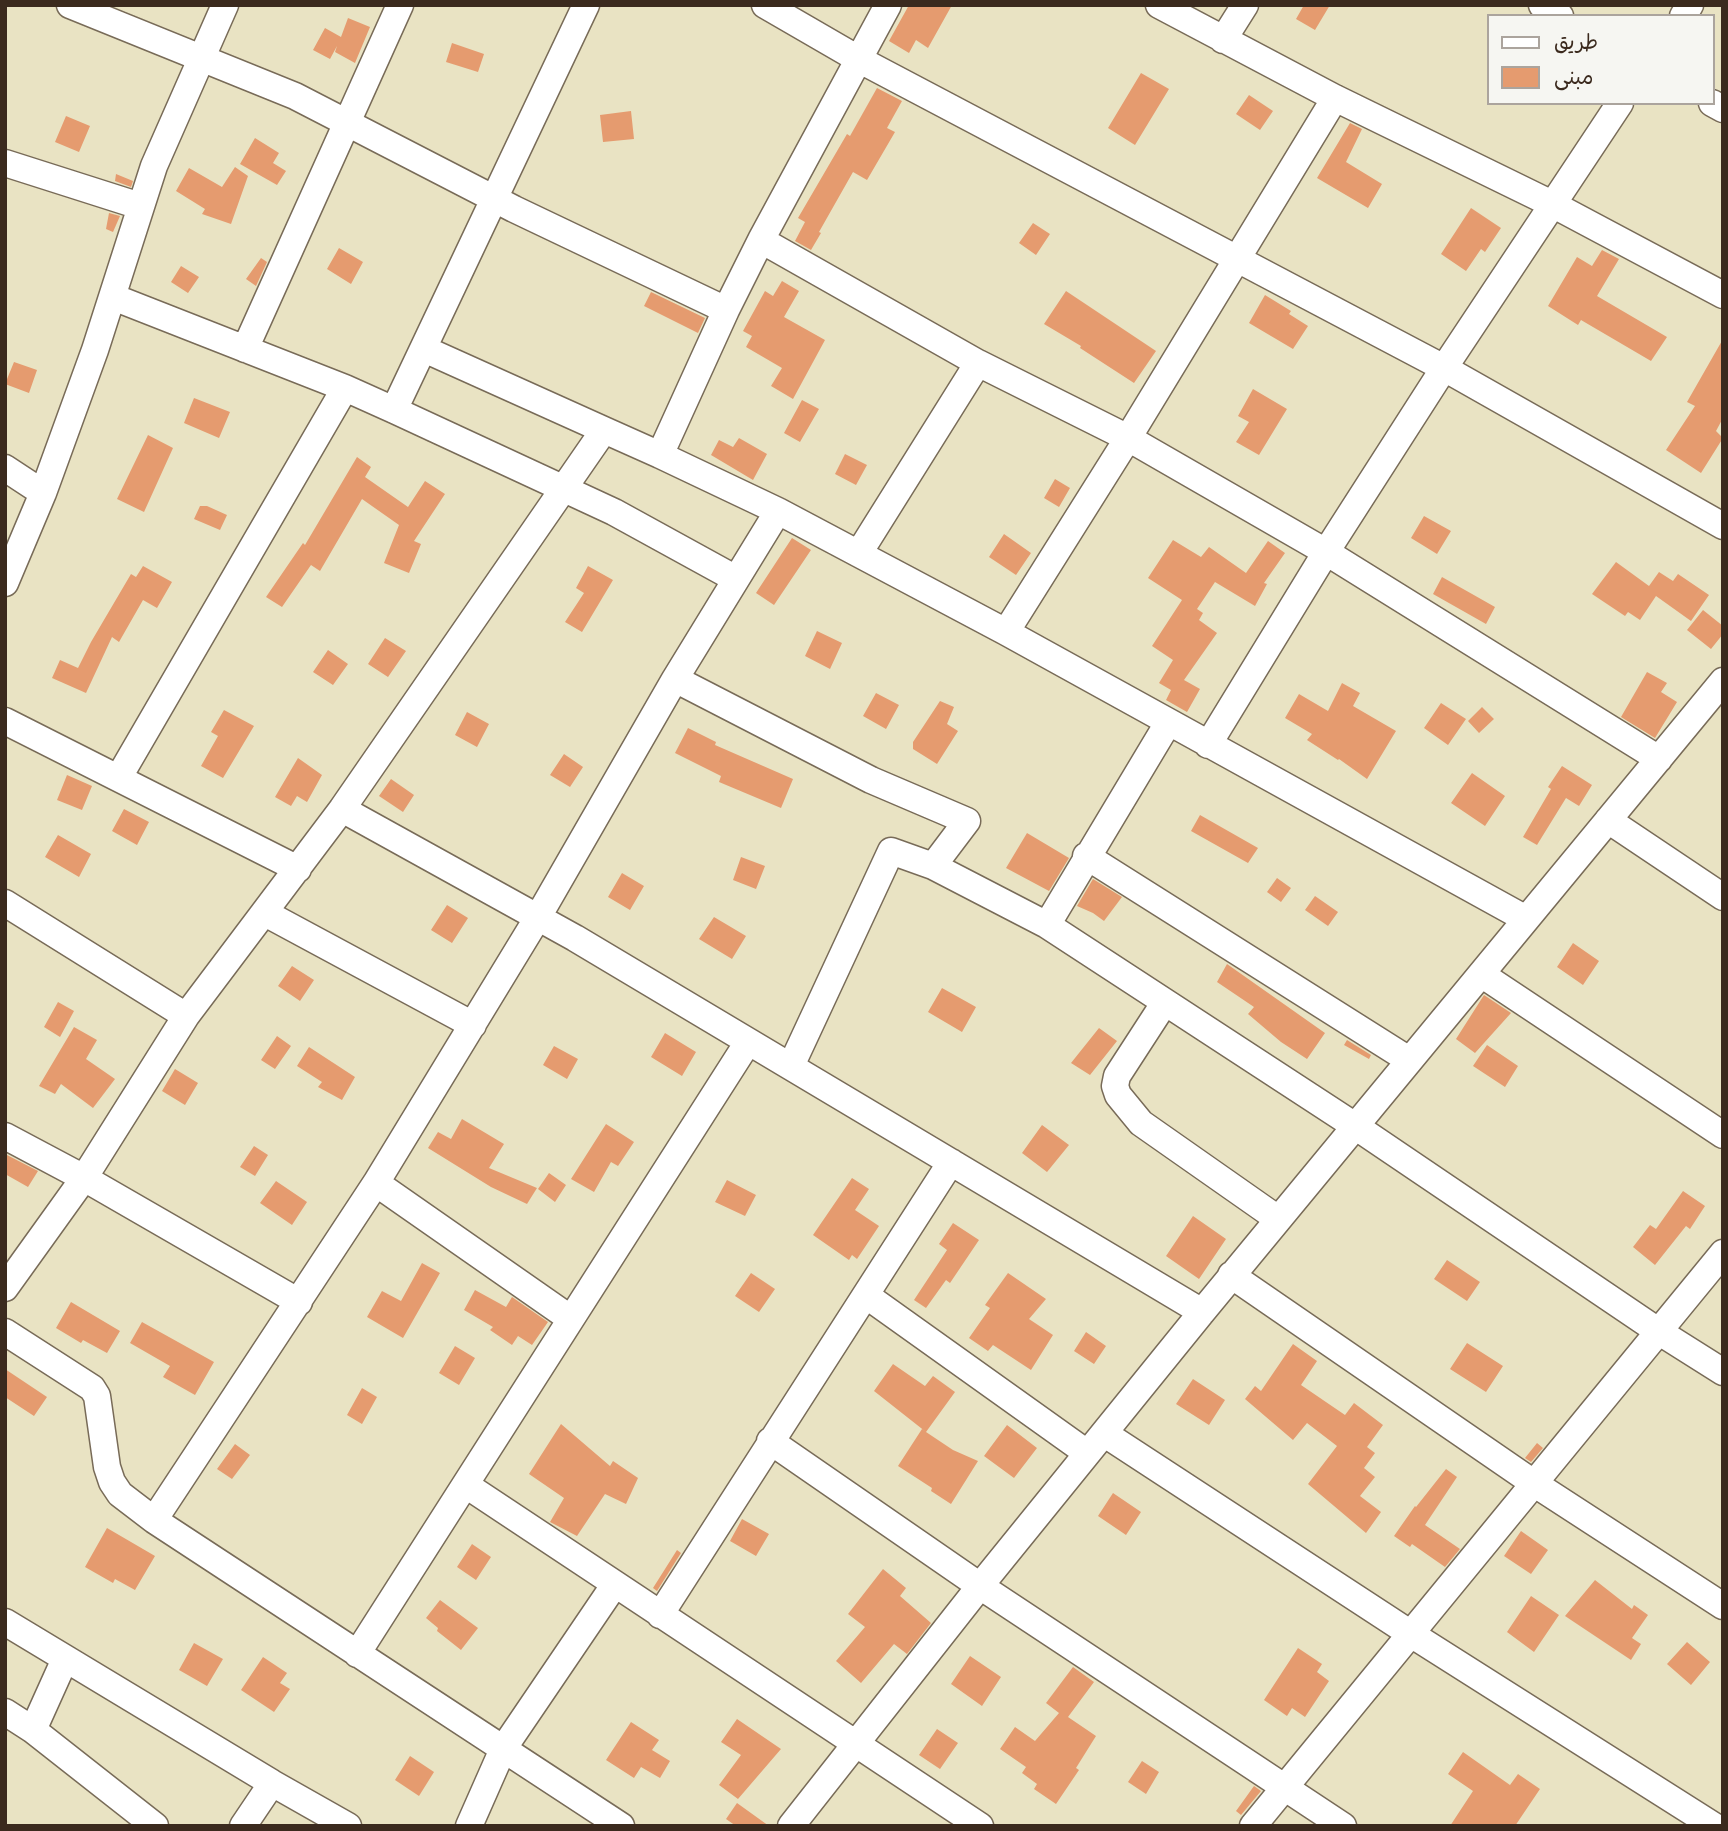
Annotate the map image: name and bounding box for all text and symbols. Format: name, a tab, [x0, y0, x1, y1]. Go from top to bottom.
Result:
legend	[1486, 14, 1714, 105]
text: طريق	[1554, 24, 1598, 56]
text: مبنى	[1554, 59, 1593, 91]

